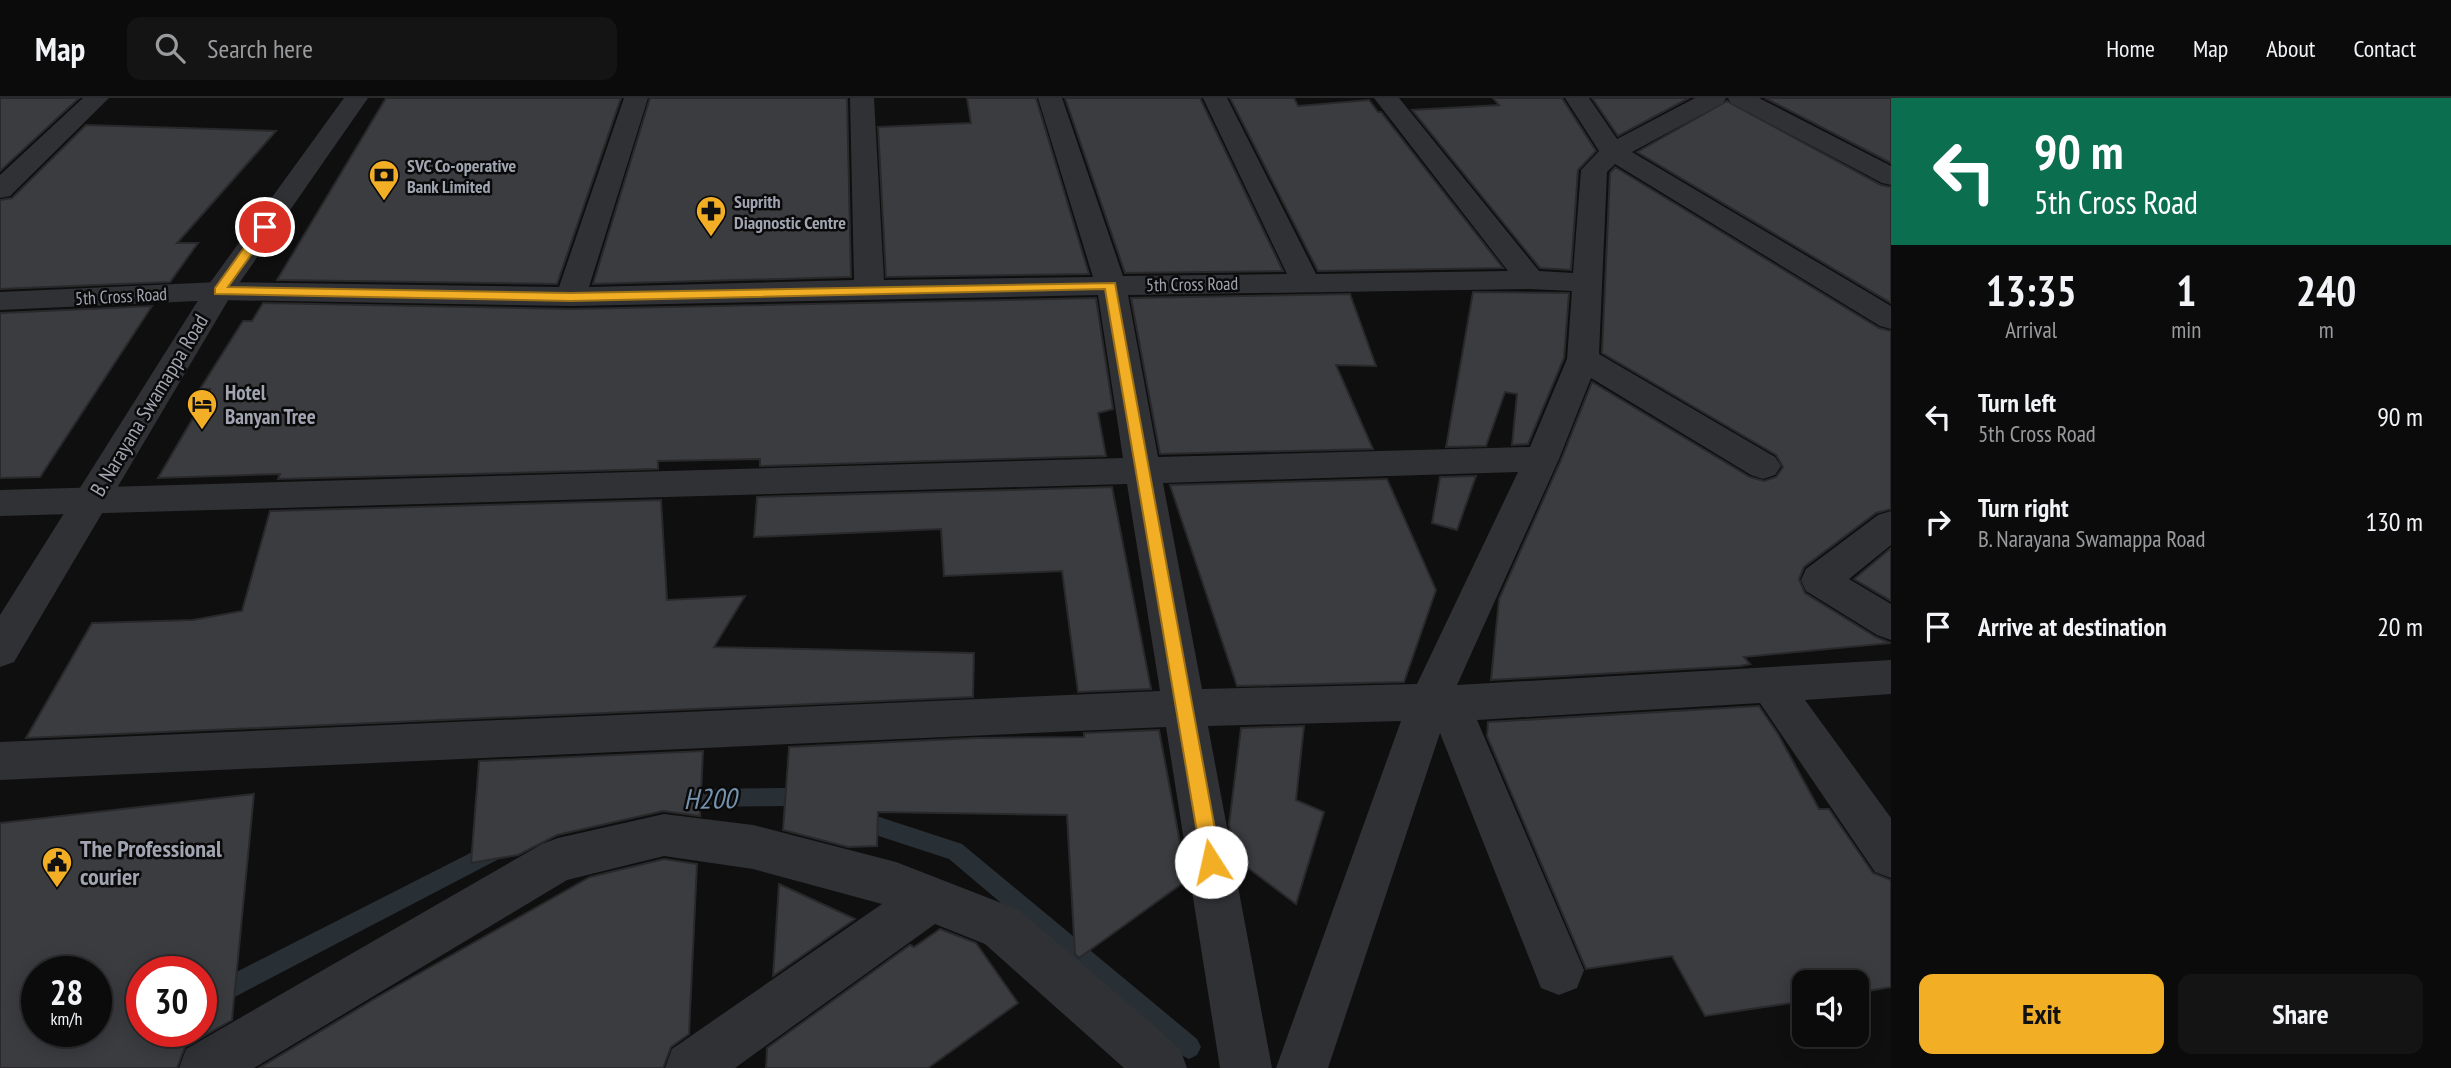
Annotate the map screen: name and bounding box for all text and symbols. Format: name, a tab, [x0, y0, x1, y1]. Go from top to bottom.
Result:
search box	[127, 17, 617, 80]
text: Map	[35, 27, 85, 70]
icon: search	[151, 29, 189, 67]
text: Search here	[207, 32, 313, 65]
text: Home	[2106, 33, 2155, 64]
text: Map	[2193, 33, 2228, 64]
text: About	[2266, 33, 2315, 64]
text: Contact	[2353, 33, 2416, 64]
text: 90 m	[2034, 119, 2123, 183]
icon: left	[1919, 126, 2010, 217]
place label: SVC Co-operative Bank Limited	[407, 154, 517, 198]
bank icon: SVC Co-operative Bank Limited	[367, 158, 401, 202]
text: 5th Cross Road	[2034, 181, 2198, 223]
place label: Suprith Diagnostic Centre	[734, 190, 846, 234]
pharmacy icon: Suprith Diagnostic Centre	[694, 194, 728, 238]
pin	[235, 197, 295, 257]
icon: arrive	[246, 208, 284, 246]
text: 13:35	[1986, 263, 2077, 318]
text: 1	[2176, 263, 2196, 318]
text: 240	[2296, 263, 2356, 318]
street label: 5th Cross Road	[1146, 272, 1238, 296]
street label: 5th Cross Road	[74, 282, 168, 310]
street label: B. Narayana Swamappa Road	[84, 309, 214, 501]
text: Arrival	[2005, 315, 2057, 344]
text: min	[2171, 315, 2201, 344]
text: m	[2319, 315, 2334, 344]
place label: Hotel Banyan Tree	[225, 379, 316, 430]
text: Turn left	[1978, 386, 2056, 419]
hotel icon: Hotel Banyan Tree	[185, 387, 219, 431]
icon: left	[1919, 398, 1957, 436]
text: 90 m	[2377, 400, 2423, 433]
text: 5th Cross Road	[1978, 419, 2096, 448]
text: Turn right	[1978, 491, 2069, 524]
icon: right	[1919, 503, 1957, 541]
text: 130 m	[2365, 505, 2423, 538]
text: B. Narayana Swamappa Road	[1978, 524, 2206, 553]
icon: arrive	[1919, 608, 1957, 646]
text: Arrive at destination	[1978, 610, 2167, 643]
text: 20 m	[2377, 610, 2423, 643]
water label: H200	[683, 779, 740, 817]
position arrow	[1174, 825, 1248, 899]
place label: The Professional courier	[80, 833, 222, 892]
public building icon: The Professional courier	[40, 845, 74, 889]
speed limit sign: 30	[126, 956, 217, 1047]
text: 28	[50, 969, 83, 1015]
map controls	[1792, 970, 1869, 1047]
button: sound	[1792, 970, 1869, 1047]
button: Exit	[1919, 974, 2164, 1054]
button: Share	[2178, 974, 2423, 1054]
text: km/h	[51, 1007, 82, 1030]

